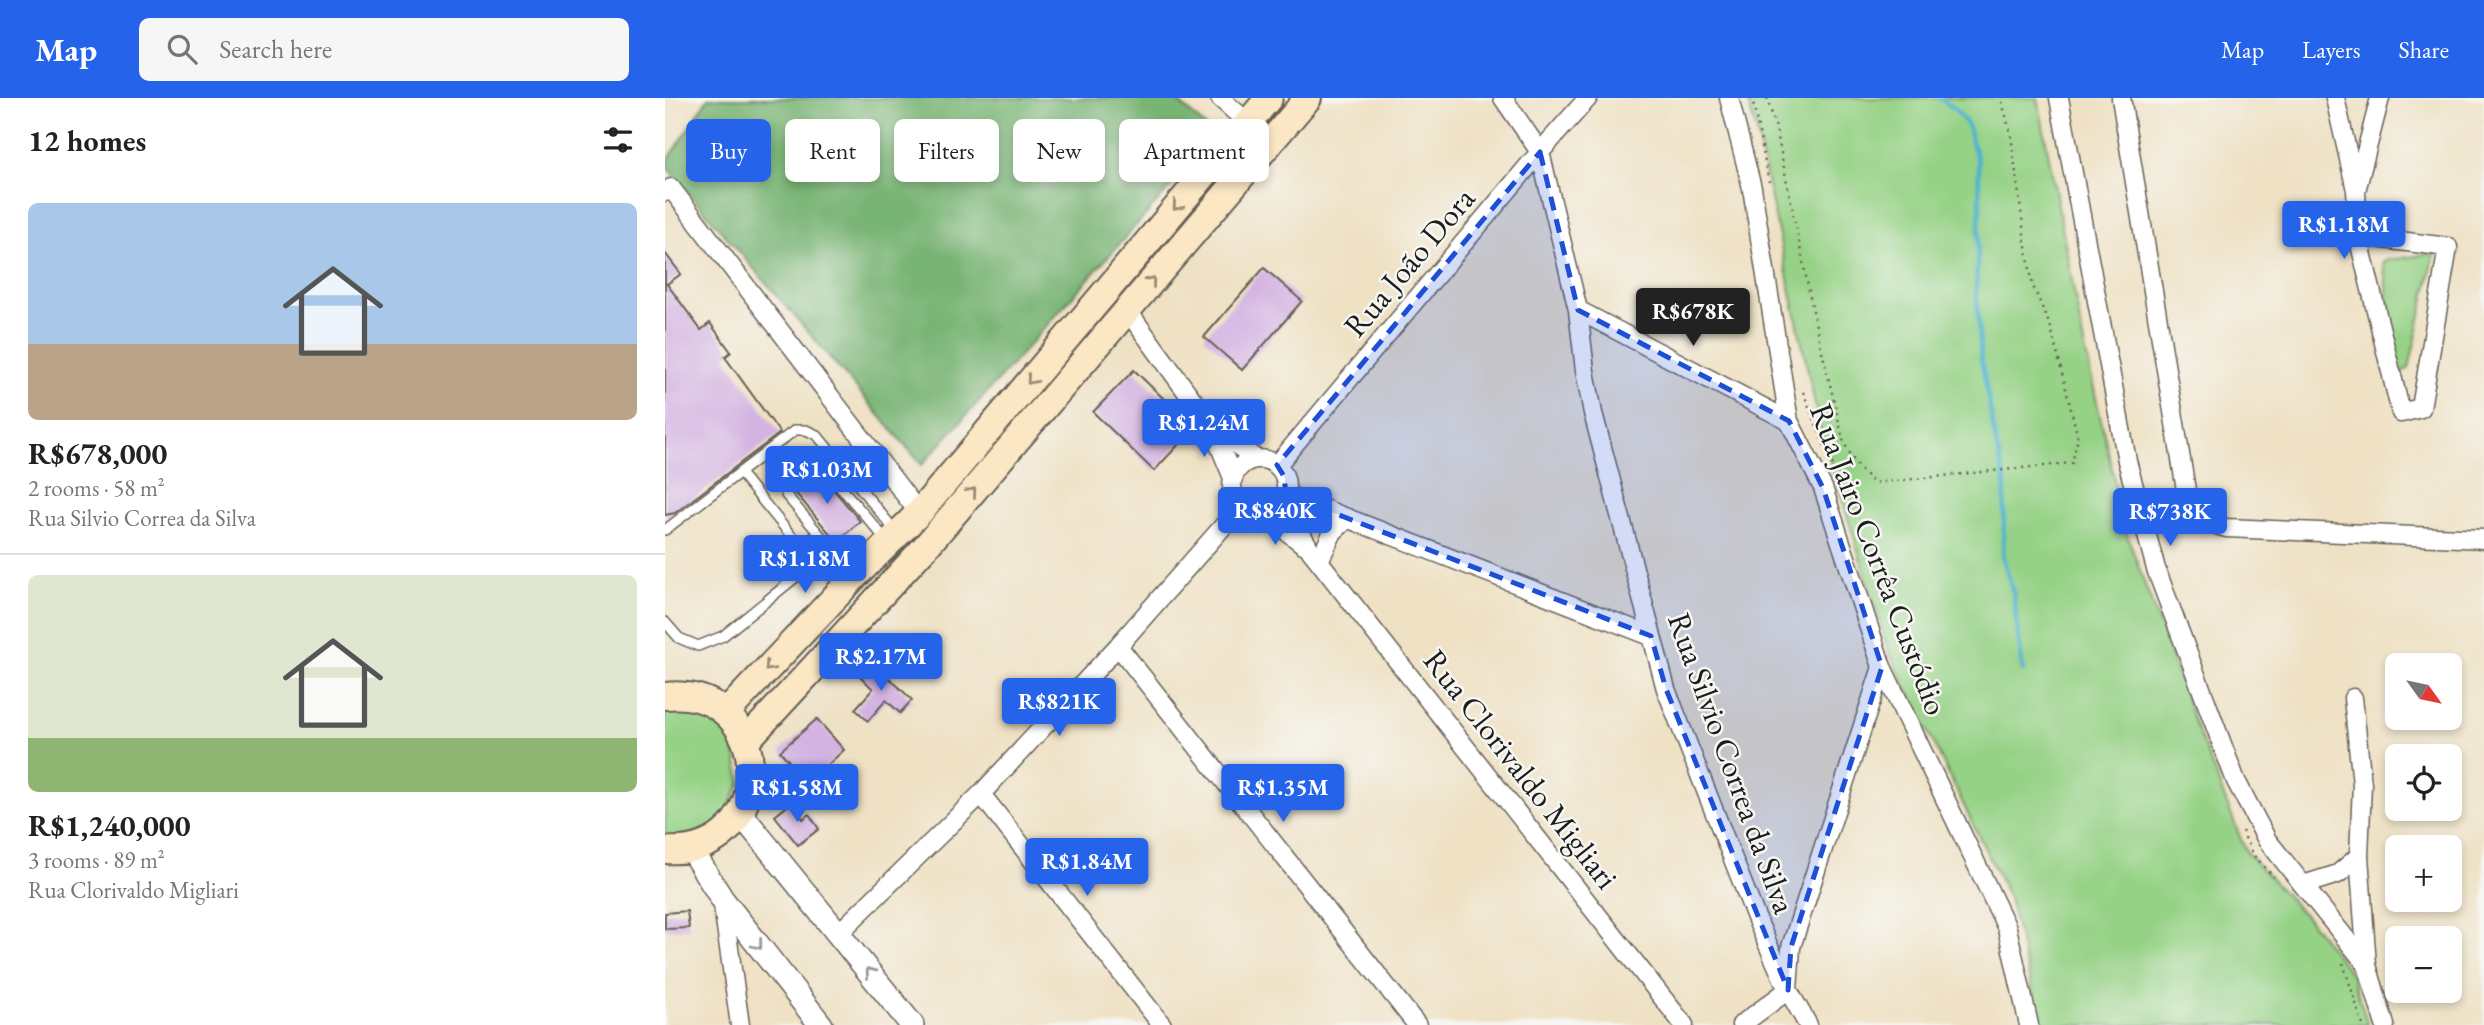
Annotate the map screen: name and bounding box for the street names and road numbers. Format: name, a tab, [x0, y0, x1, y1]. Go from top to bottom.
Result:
street label: Rua João Dora	[1334, 178, 1484, 346]
street label: Rua Jairo Corrêa Custódio	[1800, 397, 1958, 721]
street label: Rua Silvio Correa da Silva	[1658, 607, 1806, 919]
street label: Rua Clorivaldo Migliari	[1414, 640, 1628, 898]

